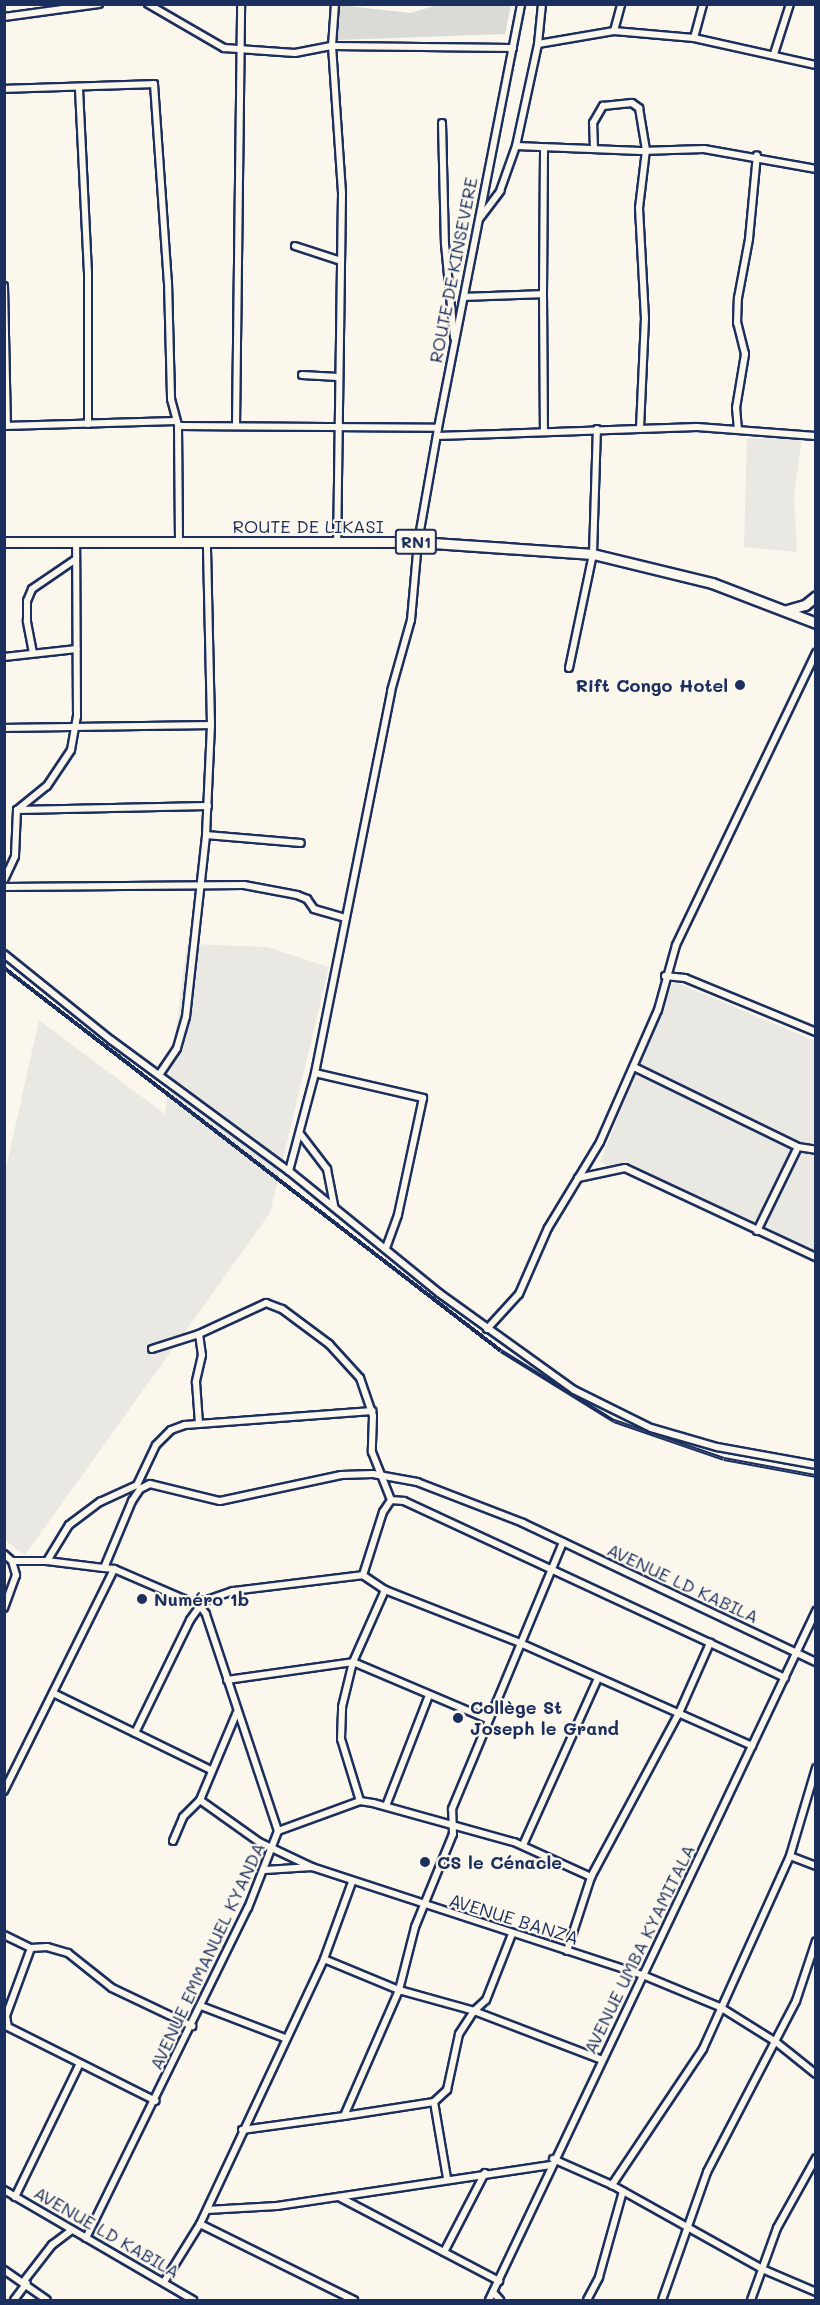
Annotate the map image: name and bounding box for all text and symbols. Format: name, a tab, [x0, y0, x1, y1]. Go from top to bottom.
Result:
street label: ROUTE DE KINSEVERE	[424, 175, 482, 365]
street label: ROUTE DE LIKASI	[232, 515, 384, 537]
road number: RN1	[394, 529, 438, 555]
place label: Rift Congo Hotel	[576, 674, 728, 696]
marker: Rift Congo Hotel	[733, 678, 747, 692]
street label: AVENUE LD KABILA	[604, 1538, 762, 1628]
place label: Numéro 1b	[154, 1588, 249, 1610]
marker: Numéro 1b	[135, 1592, 149, 1606]
place label: Collège St Joseph le Grand	[470, 1697, 619, 1740]
marker: Collège St Joseph le Grand	[451, 1711, 465, 1725]
street label: AVENUE EMMANUEL KYANDA	[145, 1839, 269, 2073]
street label: AVENUE UMBA KYAMITALA	[579, 1841, 699, 2057]
place label: CS le Cénacle	[437, 1851, 562, 1873]
marker: CS le Cénacle	[418, 1855, 432, 1869]
street label: AVENUE BANZA	[447, 1889, 581, 1949]
street label: AVENUE LD KABILA	[30, 2181, 184, 2283]

